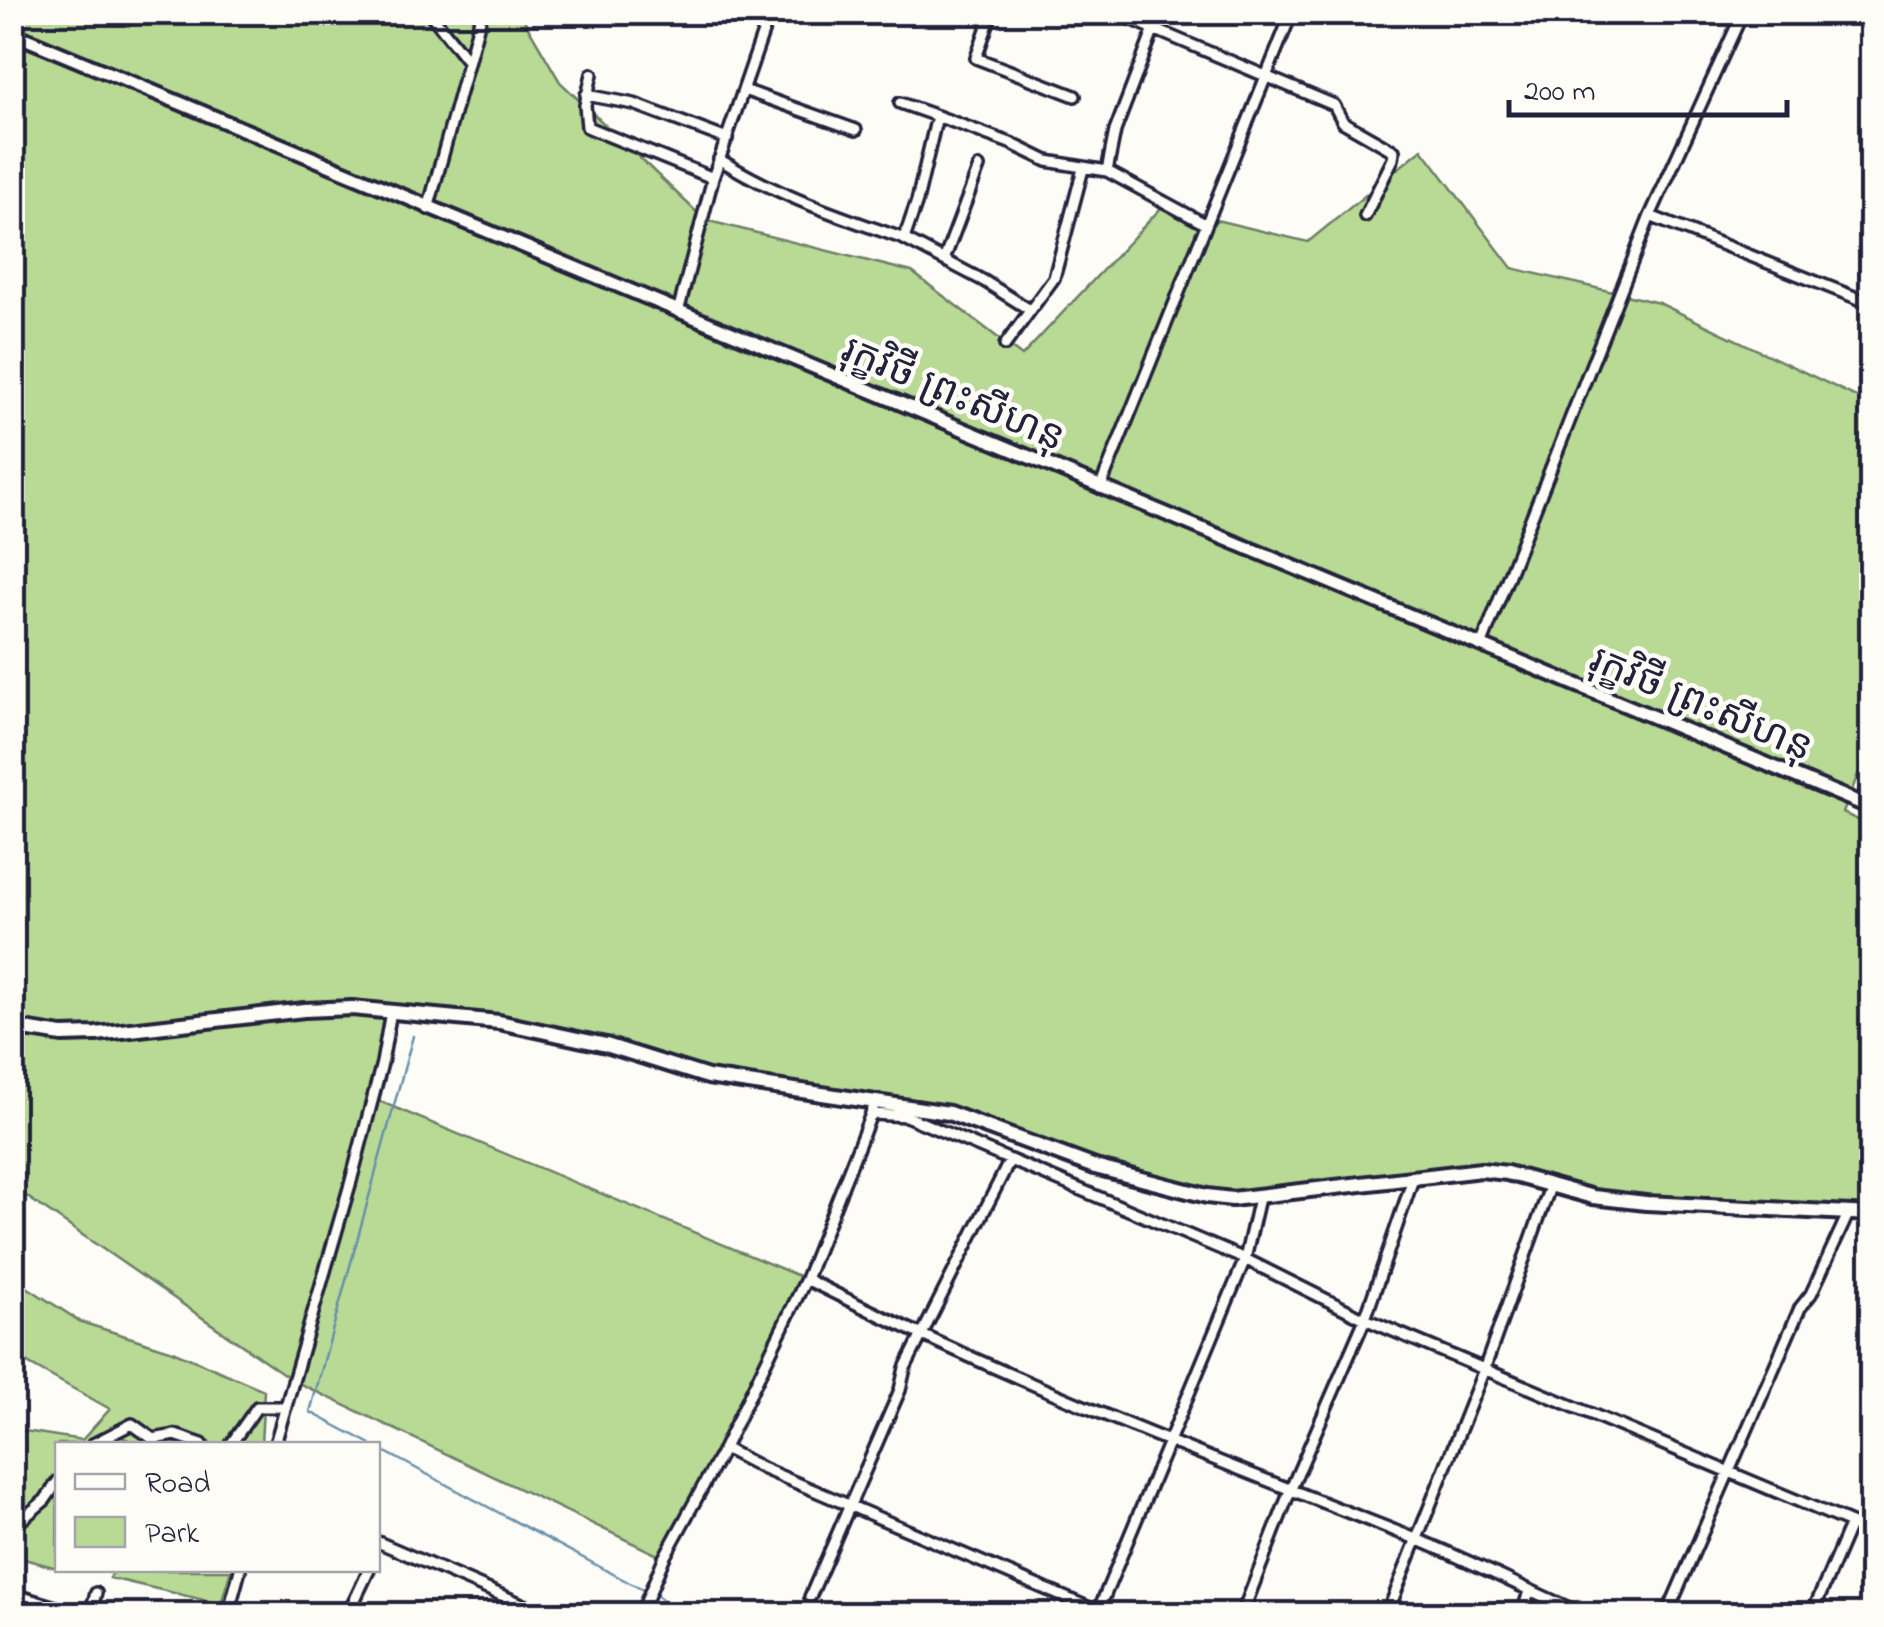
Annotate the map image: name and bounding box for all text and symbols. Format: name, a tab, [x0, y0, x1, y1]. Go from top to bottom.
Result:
scale bar	[1509, 55, 1786, 117]
text: 200 m	[1524, 71, 1596, 115]
street label: រុក្ខវិថី ព្រះសីហនុ	[831, 323, 1073, 470]
street label: រុក្ខវិថី ព្រះសីហនុ	[1579, 633, 1821, 780]
legend	[55, 1442, 380, 1572]
text: Road	[145, 1463, 210, 1507]
text: Park	[145, 1513, 200, 1557]

